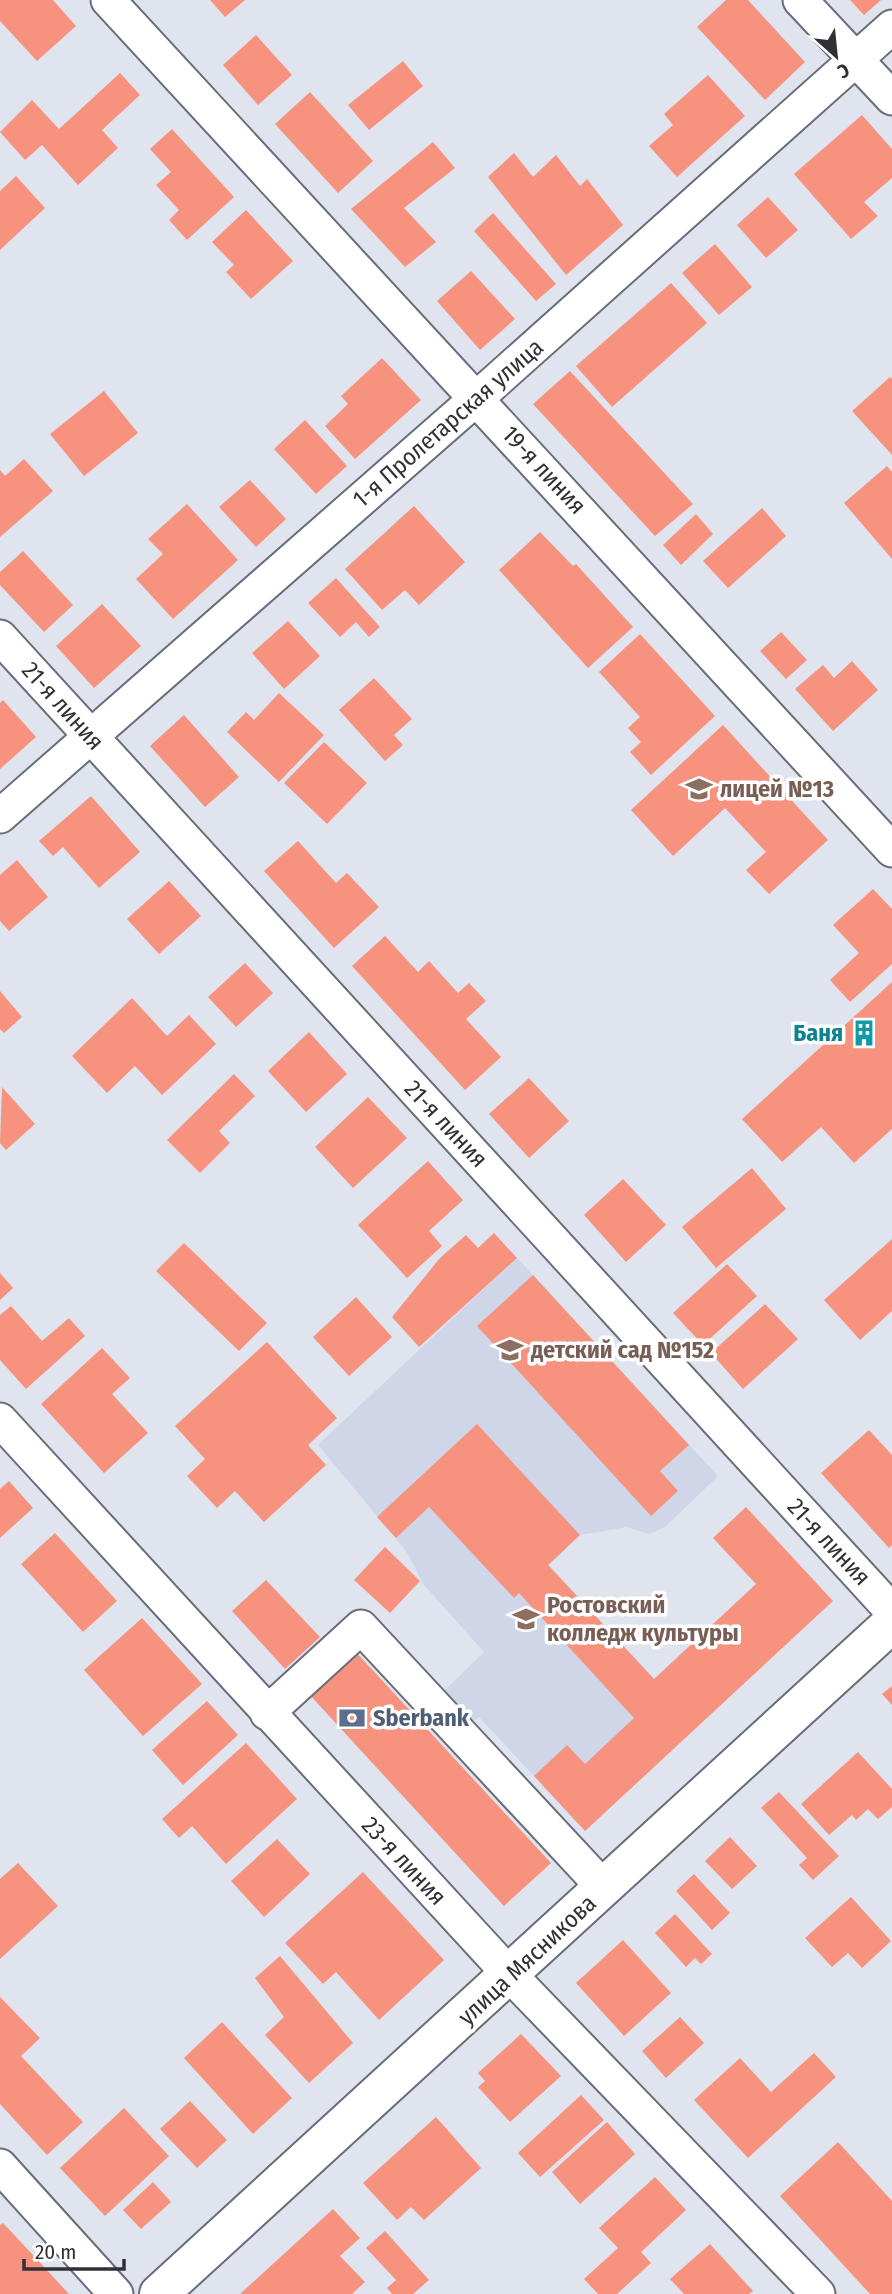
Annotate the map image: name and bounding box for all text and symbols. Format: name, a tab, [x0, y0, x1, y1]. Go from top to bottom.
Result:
north arrow	[801, 21, 871, 91]
text: С	[834, 58, 853, 83]
street label: 1-я Пролетарская улица	[347, 333, 549, 513]
street label: 19-я линия	[496, 420, 592, 520]
street label: 21-я линия	[16, 656, 110, 756]
school or university icon: лицей №13	[684, 774, 714, 804]
place label: лицей №13	[720, 775, 834, 803]
building icon: Баня	[849, 1018, 879, 1048]
place label: Баня	[793, 1019, 843, 1047]
street label: 21-я линия	[399, 1075, 493, 1173]
school or university icon: детский сад №152	[495, 1335, 525, 1365]
place label: детский сад №152	[530, 1336, 714, 1364]
street label: 21-я линия	[782, 1493, 876, 1591]
place label: Ростовский колледж культуры	[547, 1591, 739, 1647]
school or university icon: Ростовский колледж культуры	[511, 1604, 541, 1634]
bank icon: Sberbank	[337, 1703, 367, 1733]
place label: Sberbank	[373, 1704, 470, 1732]
street label: 23-я линия	[356, 1811, 452, 1911]
street label: улица Мясникова	[452, 1889, 602, 2031]
scale bar	[24, 2228, 124, 2272]
text: 20 m	[35, 2239, 76, 2265]

